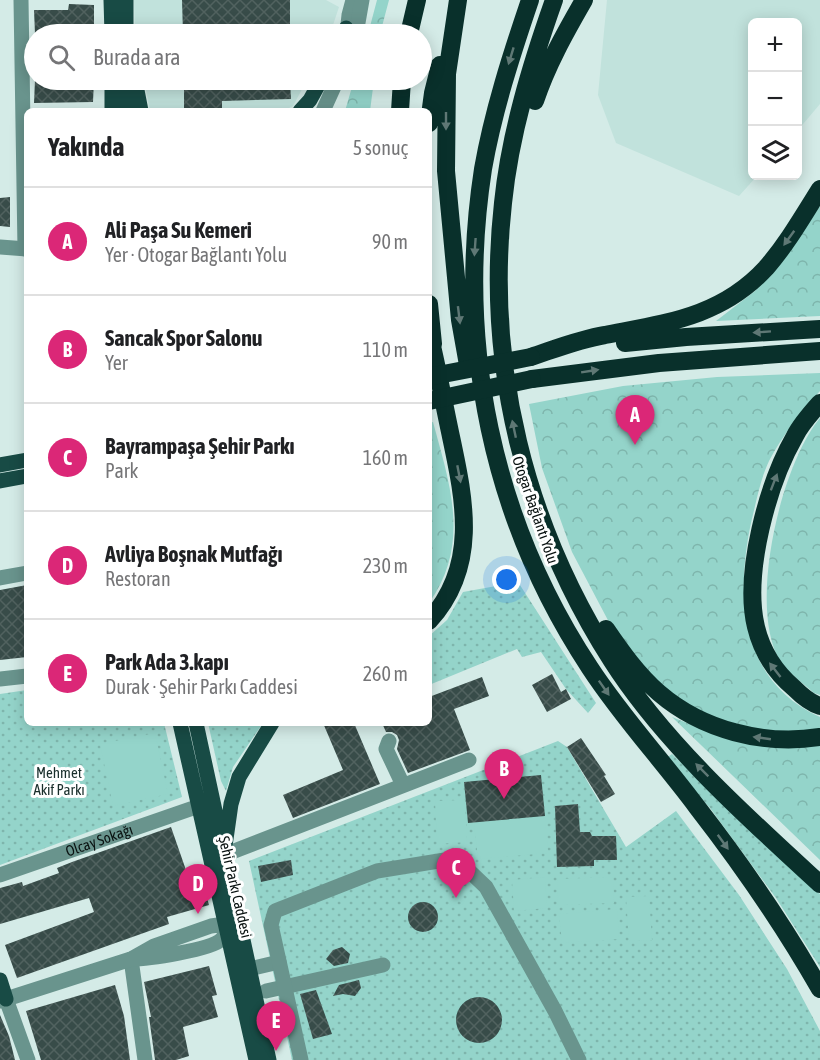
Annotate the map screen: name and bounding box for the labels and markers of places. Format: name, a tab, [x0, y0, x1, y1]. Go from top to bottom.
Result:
pin: A	[616, 396, 654, 445]
pin: B	[484, 750, 524, 799]
pin: C	[436, 848, 476, 898]
pin: D	[178, 864, 218, 914]
pin: E	[256, 1002, 296, 1051]

